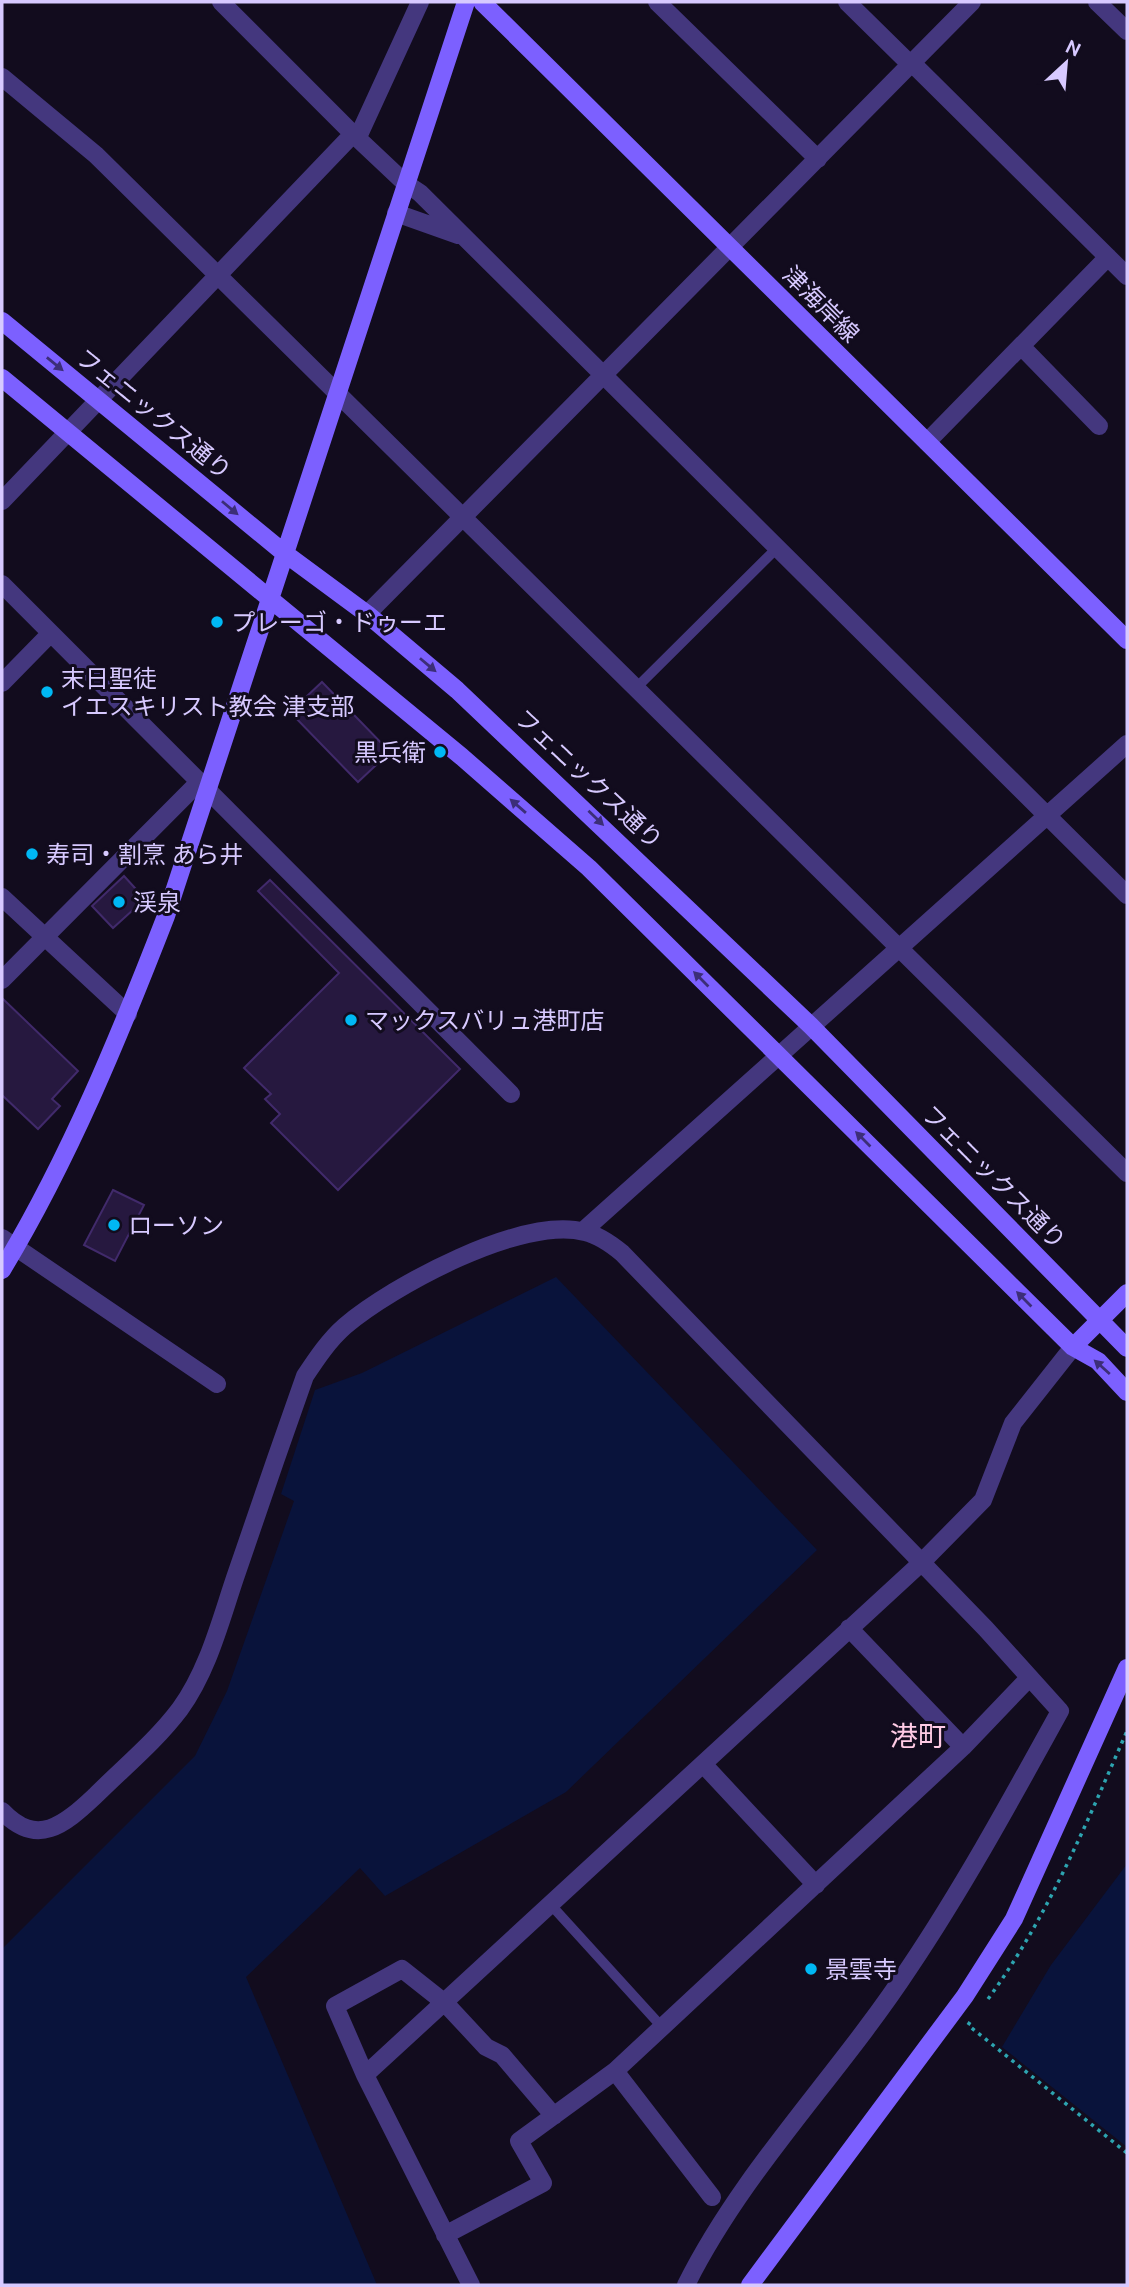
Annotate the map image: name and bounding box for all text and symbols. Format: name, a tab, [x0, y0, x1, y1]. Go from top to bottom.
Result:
north arrow	[1031, 28, 1101, 98]
text: N	[1062, 35, 1085, 61]
street label: 津海岸線	[778, 261, 864, 347]
street label: フェニックス通り	[71, 343, 237, 485]
one-way arrow	[45, 356, 63, 371]
one-way arrow	[222, 500, 239, 515]
place label: プレーゴ・ドゥーエ	[231, 609, 447, 636]
marker: プレーゴ・ドゥーエ	[209, 614, 225, 630]
one-way arrow	[419, 657, 436, 672]
place label: 末日聖徒 イエスキリスト教会 津支部	[61, 665, 354, 720]
marker: 末日聖徒 イエスキリスト教会 津支部	[39, 684, 55, 700]
street label: フェニックス通り	[510, 704, 668, 854]
place label: 黒兵衛	[354, 739, 426, 766]
marker: 黒兵衛	[432, 744, 448, 760]
one-way arrow	[509, 798, 527, 814]
one-way arrow	[587, 810, 604, 827]
place label: 寿司・割烹 あら井	[46, 841, 244, 868]
marker: 寿司・割烹 あら井	[24, 846, 40, 862]
place label: 渓泉	[133, 889, 181, 916]
marker: 渓泉	[111, 894, 127, 910]
one-way arrow	[693, 971, 709, 987]
place label: マックスバリュ港町店	[365, 1007, 604, 1034]
marker: マックスバリュ港町店	[343, 1012, 359, 1028]
street label: フェニックス通り	[917, 1100, 1071, 1254]
one-way arrow	[855, 1131, 871, 1148]
place label: ローソン	[128, 1212, 224, 1239]
marker: ローソン	[106, 1217, 122, 1233]
one-way arrow	[1016, 1292, 1033, 1308]
one-way arrow	[1093, 1359, 1111, 1375]
district label: 港町	[890, 1720, 946, 1751]
place label: 景雲寺	[825, 1956, 897, 1983]
marker: 景雲寺	[803, 1961, 819, 1977]

